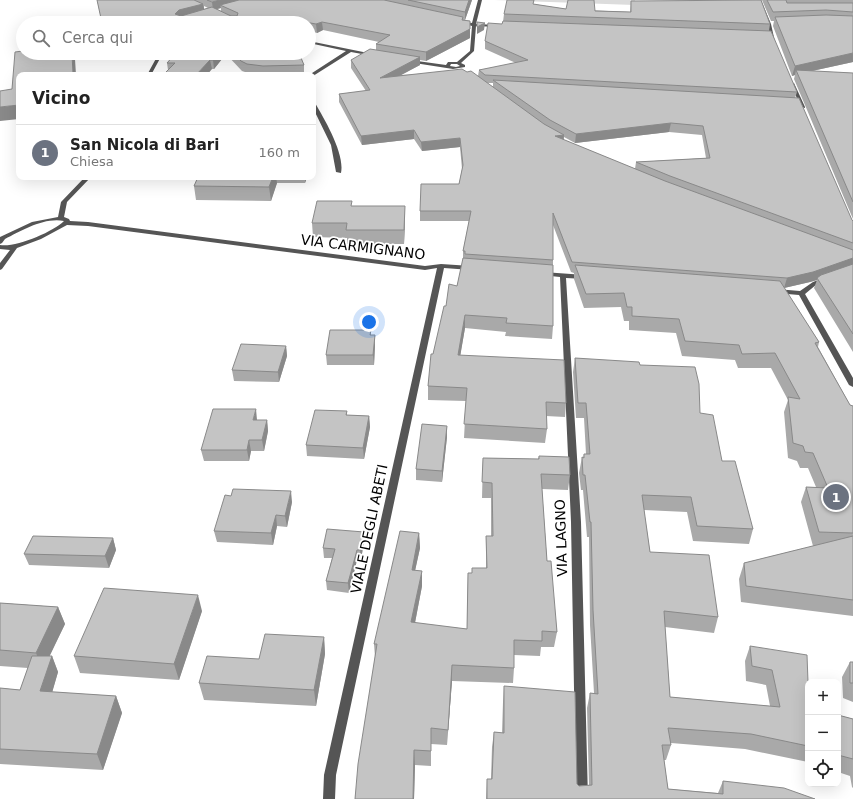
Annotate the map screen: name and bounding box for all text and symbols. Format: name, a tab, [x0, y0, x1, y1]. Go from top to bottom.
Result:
search box	[16, 16, 316, 60]
icon: search	[30, 27, 52, 49]
text: Cerca qui	[62, 29, 133, 47]
text: Vicino	[32, 88, 90, 108]
text: San Nicola di Bari	[70, 136, 219, 154]
text: 1	[40, 145, 50, 160]
text: 160 m	[258, 145, 300, 160]
text: Chiesa	[70, 154, 114, 169]
street label: VIA CARMIGNANO	[300, 231, 426, 263]
your location	[359, 312, 379, 332]
street label: VIALE DEGLI ABETI	[347, 463, 391, 595]
pin: 1	[823, 482, 849, 512]
street label: VIA LAGNO	[552, 499, 570, 577]
map controls	[805, 679, 841, 787]
button: +	[805, 679, 841, 715]
button: −	[805, 715, 841, 751]
button: locate	[805, 751, 841, 787]

